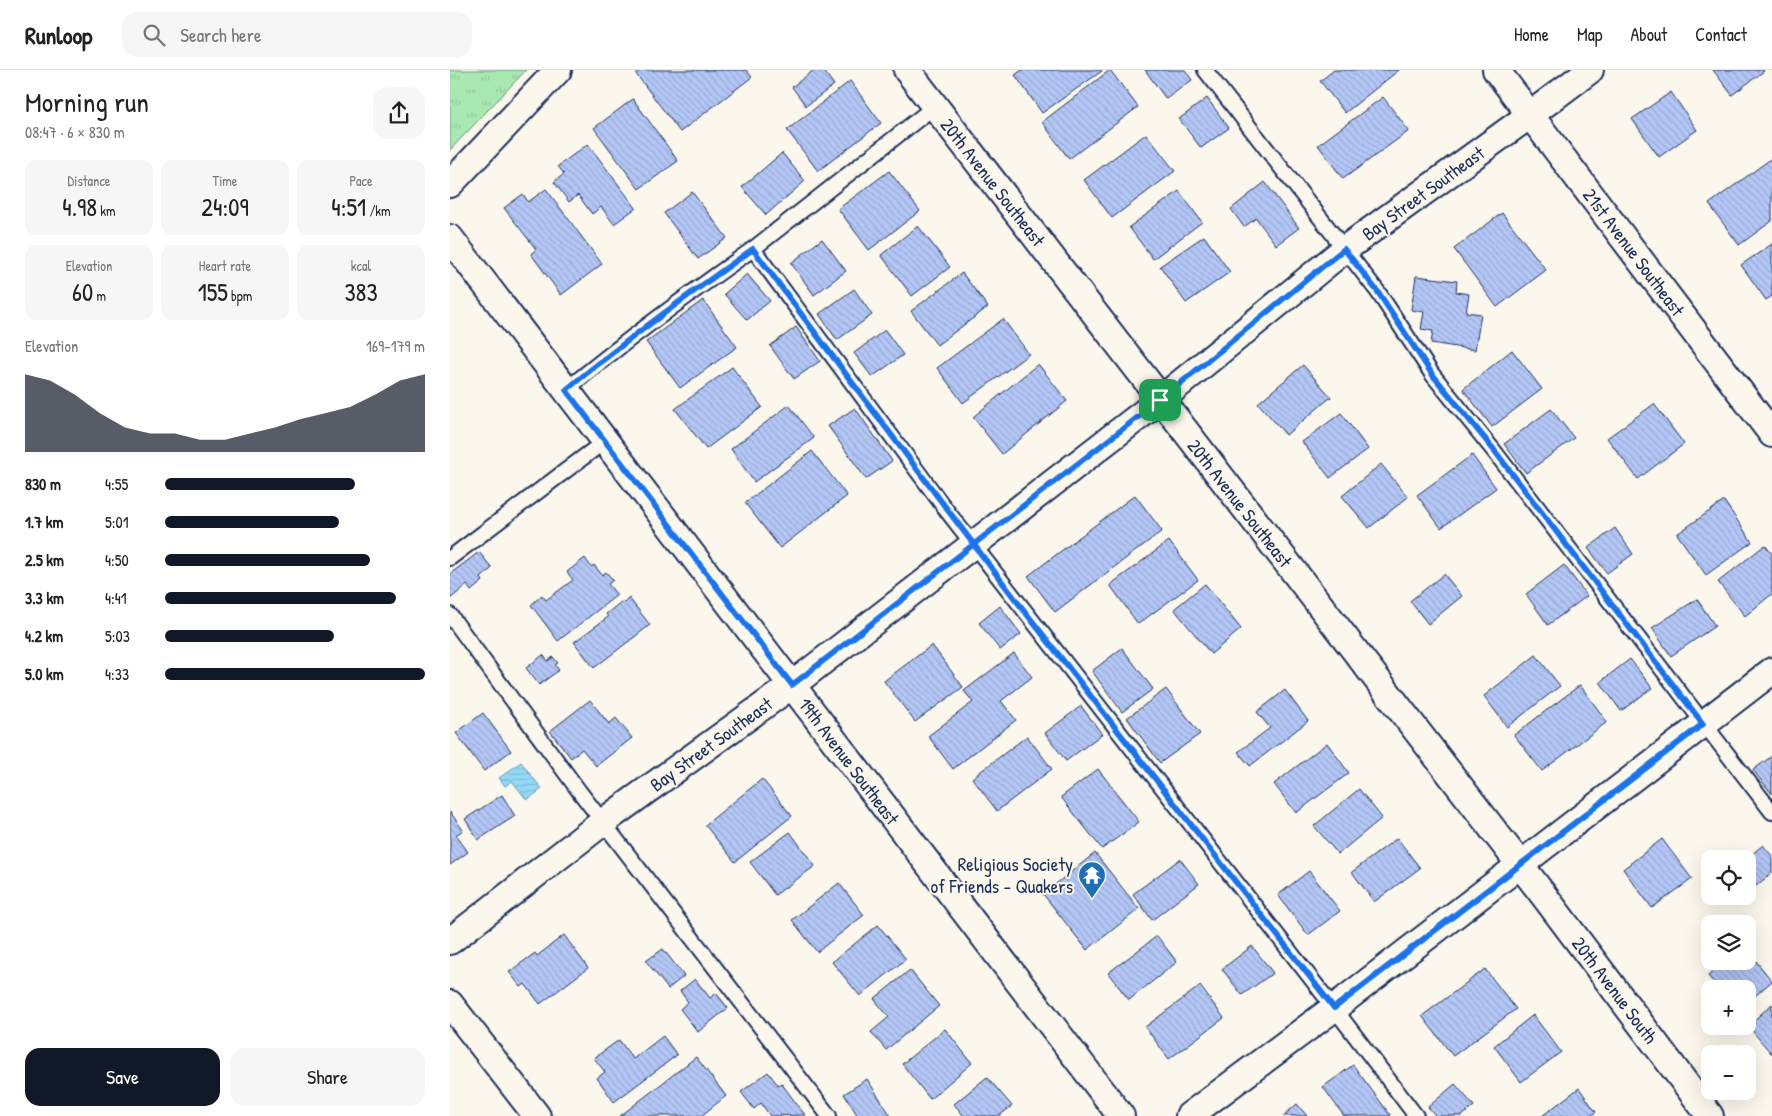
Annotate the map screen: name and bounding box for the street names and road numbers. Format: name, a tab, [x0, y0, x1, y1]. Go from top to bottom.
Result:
street label: 20th Avenue Southeast	[935, 112, 1052, 252]
street label: Bay Street Southeast	[1357, 139, 1490, 246]
street label: 21st Avenue Southeast	[1577, 183, 1691, 322]
street label: 20th Avenue Southeast	[1182, 433, 1299, 573]
street label: Bay Street Southeast	[645, 690, 778, 797]
street label: 19th Avenue Southeast	[793, 692, 906, 830]
street label: 20th Avenue South	[1566, 931, 1664, 1049]

